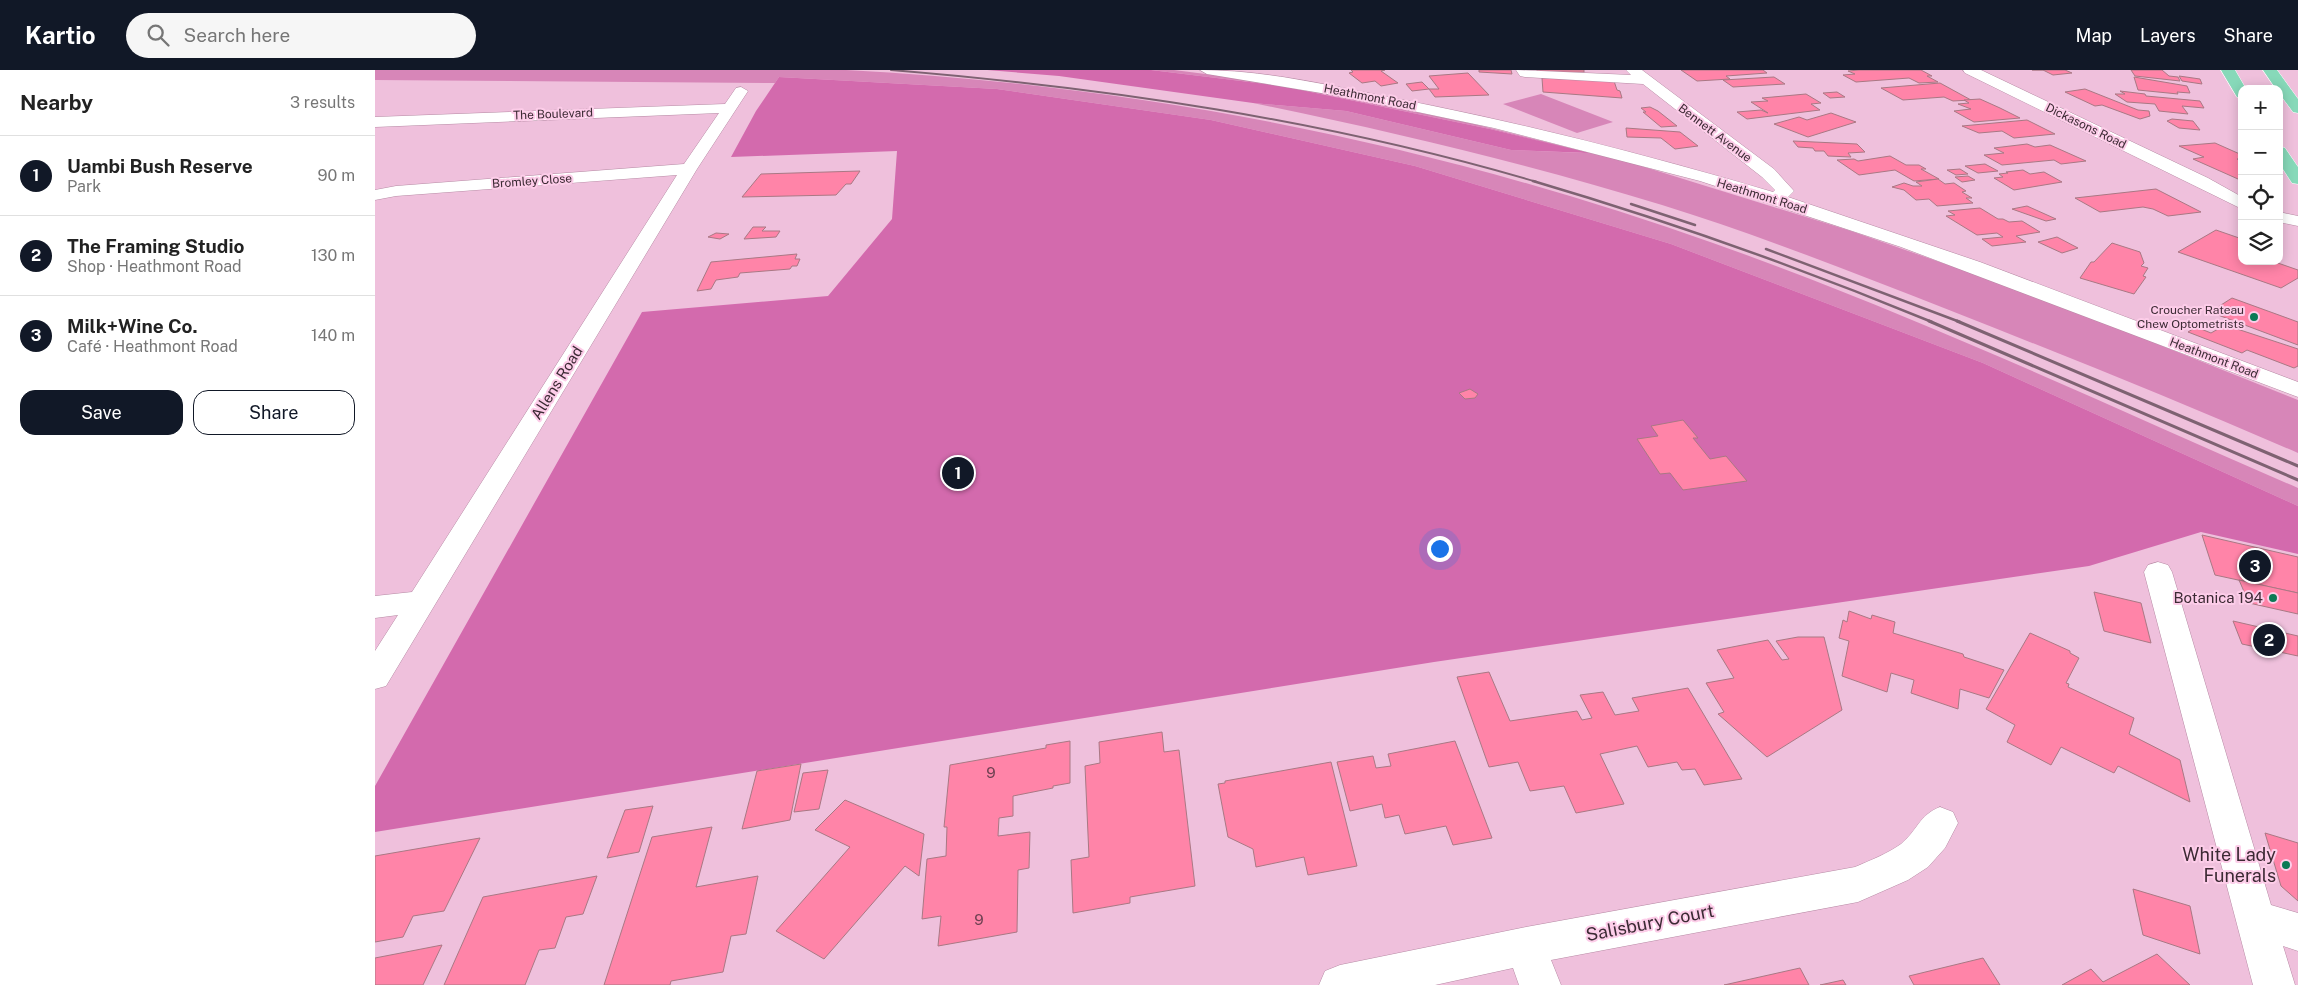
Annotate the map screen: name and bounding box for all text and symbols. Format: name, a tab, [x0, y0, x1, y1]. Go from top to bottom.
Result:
search box	[126, 13, 476, 58]
text: Kartio	[25, 21, 96, 49]
icon: search	[144, 21, 172, 49]
text: Search here	[184, 24, 290, 46]
text: Map	[2076, 25, 2112, 46]
text: Layers	[2140, 25, 2196, 46]
text: Share	[2224, 25, 2273, 46]
street label: Heathmont Road	[1323, 81, 1417, 113]
map controls	[2238, 85, 2283, 265]
button: +	[2238, 85, 2283, 130]
text: Nearby	[20, 90, 93, 115]
text: 3 results	[290, 93, 355, 112]
street label: Dickasons Road	[2043, 100, 2129, 152]
street label: Bennett Avenue	[1676, 101, 1755, 165]
street label: The Boulevard	[513, 106, 593, 122]
button: −	[2238, 130, 2283, 175]
text: Uambi Bush Reserve	[67, 155, 253, 177]
text: 1	[33, 166, 39, 185]
text: 90 m	[318, 166, 355, 185]
street label: Bromley Close	[491, 171, 573, 191]
button: locate	[2238, 175, 2283, 220]
street label: Heathmont Road	[1715, 176, 1809, 216]
text: Park	[67, 177, 101, 196]
button: layers	[2238, 220, 2283, 265]
text: The Framing Studio	[67, 235, 244, 257]
text: 2	[31, 246, 41, 265]
text: 130 m	[311, 246, 355, 265]
text: Shop · Heathmont Road	[67, 257, 242, 276]
place label: Croucher Rateau Chew Optometrists	[2137, 303, 2244, 331]
marker: Croucher Rateau Chew Optometrists	[2248, 311, 2260, 323]
text: Milk+Wine Co.	[67, 315, 198, 337]
text: 3	[31, 326, 41, 345]
text: 140 m	[311, 326, 355, 345]
street label: Heathmont Road	[2168, 335, 2260, 381]
text: Café · Heathmont Road	[67, 337, 238, 356]
street label: Allens Road	[527, 343, 586, 422]
button: Save	[20, 390, 183, 435]
button: Share	[193, 390, 355, 435]
pin: 1	[942, 454, 974, 492]
your location	[1427, 536, 1453, 562]
pin: 3	[2239, 547, 2271, 585]
place label: Botanica 194	[2173, 589, 2263, 606]
marker: Botanica 194	[2267, 592, 2279, 604]
pin: 2	[2253, 621, 2285, 659]
house number: 9	[986, 764, 996, 781]
place label: White Lady Funerals	[2182, 844, 2276, 886]
marker: White Lady Funerals	[2280, 859, 2292, 871]
street label: Salisbury Court	[1584, 900, 1716, 945]
house number: 9	[974, 911, 984, 928]

